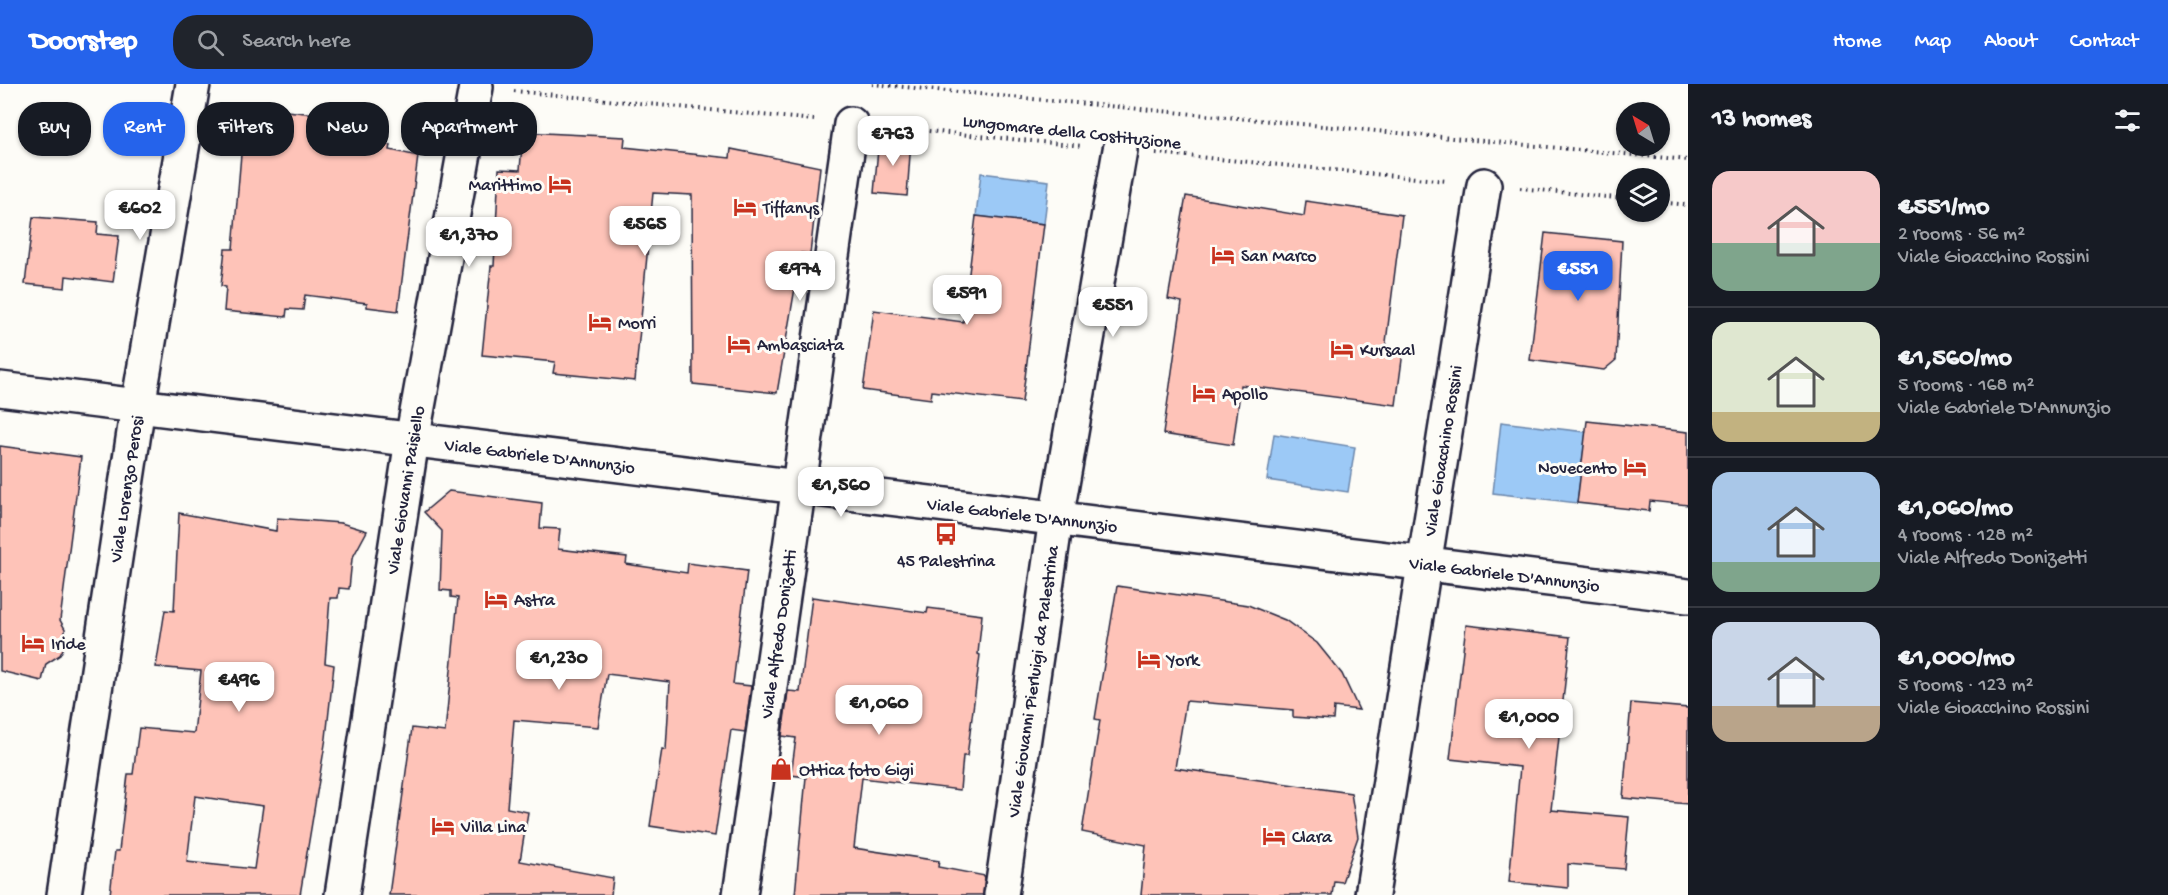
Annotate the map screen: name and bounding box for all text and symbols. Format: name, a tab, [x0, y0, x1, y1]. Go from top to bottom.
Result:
search box	[173, 15, 593, 69]
text: Doorstep	[30, 26, 137, 59]
icon: search	[194, 26, 227, 59]
text: Search here	[242, 29, 351, 55]
text: Home	[1833, 30, 1881, 55]
text: Map	[1914, 30, 1951, 55]
text: About	[1984, 30, 2037, 55]
text: Contact	[2070, 30, 2138, 55]
chip: Buy	[18, 102, 91, 156]
chip: Rent	[103, 102, 185, 156]
chip: Filters	[197, 102, 294, 156]
chip: New	[306, 102, 389, 156]
chip: Apartment	[401, 102, 537, 156]
north arrow	[1616, 102, 1670, 156]
map controls	[1616, 102, 1670, 222]
icon: filters	[2111, 104, 2144, 137]
text: 13 homes	[1712, 105, 1811, 136]
street label: Lungomare della Costituzione	[961, 112, 1183, 155]
pin: €763	[857, 116, 929, 167]
text: €763	[872, 124, 914, 147]
button: layers	[1616, 168, 1670, 222]
hotel icon: Marittimo	[547, 171, 573, 197]
place label: Marittimo	[469, 176, 542, 197]
pin: €602	[104, 190, 176, 241]
text: €551/mo	[1898, 193, 1990, 224]
hotel icon: Tiffanys	[732, 194, 758, 220]
icon: home	[1760, 195, 1832, 267]
text: €602	[118, 198, 162, 221]
place label: Tiffanys	[762, 199, 820, 220]
pin: €565	[609, 206, 681, 257]
text: €565	[623, 214, 667, 237]
pin: €1,370	[420, 217, 518, 268]
text: 2 rooms · 56 m²	[1898, 224, 2025, 247]
text: €1,370	[440, 225, 498, 248]
hotel icon: San Marco	[1210, 242, 1236, 268]
place label: San Marco	[1241, 247, 1316, 268]
text: Viale Gioacchino Rossini	[1898, 247, 2090, 270]
pin: €974	[764, 251, 836, 302]
pin: €551	[1542, 251, 1614, 302]
text: €974	[779, 259, 821, 282]
text: €551	[1557, 259, 1599, 282]
pin: €591	[931, 275, 1003, 326]
text: €591	[947, 283, 987, 306]
pin: €551	[1077, 287, 1149, 338]
text: €551	[1092, 295, 1134, 318]
hotel icon: Morri	[587, 309, 613, 335]
place label: Morri	[618, 314, 657, 335]
hotel icon: Ambasciata	[726, 331, 752, 357]
place label: Ambasciata	[757, 336, 845, 357]
hotel icon: Kursaal	[1329, 336, 1355, 362]
place label: Kursaal	[1360, 341, 1415, 362]
text: €1,560/mo	[1898, 344, 2012, 375]
icon: home	[1760, 346, 1832, 418]
street label: Viale Gioacchino Rossini	[1421, 364, 1468, 539]
text: 5 rooms · 168 m²	[1898, 375, 2034, 398]
hotel icon: Apollo	[1191, 380, 1217, 406]
place label: Apollo	[1222, 385, 1268, 406]
text: Viale Gabriele D'Annunzio	[1898, 398, 2111, 421]
street label: Viale Giovanni Paisiello	[383, 404, 431, 577]
street label: Viale Lorenzo Perosi	[106, 414, 149, 565]
street label: Viale Gabriele D'Annunzio	[442, 435, 636, 480]
hotel icon: Novecento	[1622, 454, 1648, 480]
place label: Novecento	[1538, 459, 1617, 480]
pin: €1,560	[792, 467, 890, 518]
text: €1,560	[812, 475, 870, 498]
text: €1,060/mo	[1898, 494, 2013, 525]
street label: Viale Gabriele D'Annunzio	[925, 495, 1118, 539]
icon: home	[1760, 496, 1832, 568]
bus stop icon: 45 Palestrina	[933, 521, 959, 547]
text: 4 rooms · 128 m²	[1898, 525, 2033, 548]
street label: Viale Giovanni Pierluigi da Palestrina	[1004, 543, 1065, 820]
street label: Viale Alfredo Donizetti	[757, 548, 803, 721]
text: Viale Alfredo Donizetti	[1898, 548, 2088, 571]
place label: 45 Palestrina	[897, 552, 996, 573]
street label: Viale Gabriele D'Annunzio	[1407, 554, 1601, 598]
hotel icon: Astra	[483, 586, 509, 612]
place label: Astra	[514, 591, 556, 612]
hotel icon: Iride	[20, 630, 46, 656]
place label: Iride	[51, 635, 86, 656]
pin: €1,230	[510, 640, 608, 691]
text: €1,000/mo	[1898, 644, 2015, 675]
hotel icon: York	[1136, 646, 1162, 672]
icon: home	[1760, 646, 1832, 718]
text: €1,230	[530, 648, 588, 671]
place label: York	[1165, 651, 1201, 672]
pin: €496	[203, 662, 275, 713]
text: €496	[218, 670, 260, 693]
text: 5 rooms · 123 m²	[1898, 675, 2034, 698]
pin: €1,060	[830, 685, 928, 736]
text: €1,060	[849, 693, 909, 716]
text: Viale Gioacchino Rossini	[1898, 698, 2090, 721]
pin: €1,000	[1480, 699, 1578, 750]
text: €1,000	[1499, 707, 1559, 730]
shop icon: Ottica foto Gigi	[768, 756, 794, 782]
place label: Ottica foto Gigi	[799, 761, 914, 782]
hotel icon: Villa Lina	[430, 813, 456, 839]
place label: Villa Lina	[460, 818, 527, 839]
hotel icon: Clara	[1261, 823, 1287, 849]
place label: Clara	[1292, 828, 1333, 849]

